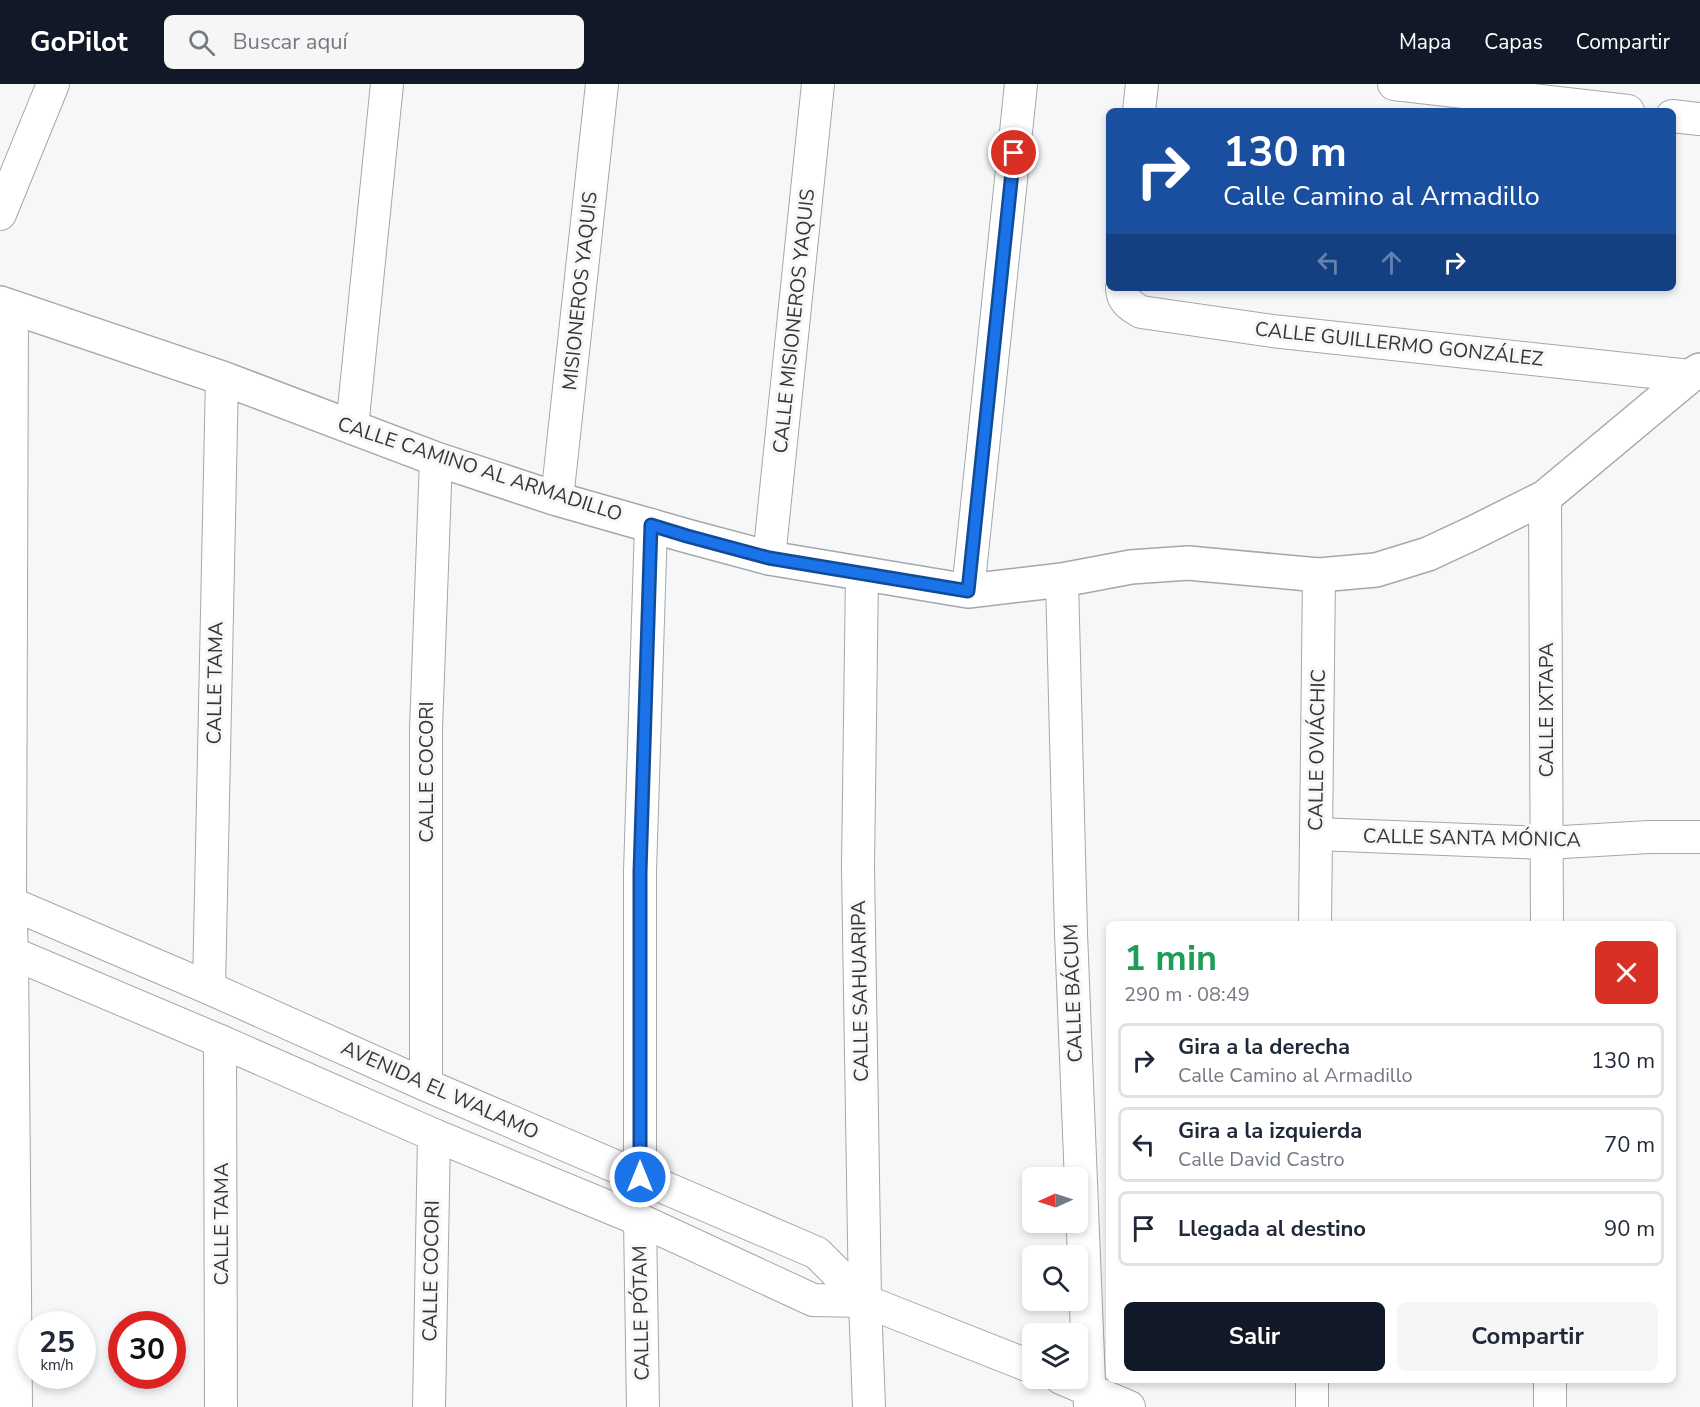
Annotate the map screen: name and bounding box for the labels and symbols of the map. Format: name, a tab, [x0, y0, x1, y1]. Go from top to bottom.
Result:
pin	[988, 127, 1039, 178]
street label: CALLE MISIONEROS YAQUIS	[767, 187, 821, 455]
street label: MISIONEROS YAQUIS	[556, 190, 604, 392]
street label: CALLE GUILLERMO GONZÁLEZ	[1253, 315, 1545, 373]
street label: CALLE CAMINO AL ARMADILLO	[334, 410, 626, 528]
street label: CALLE TAMA	[200, 621, 230, 745]
street label: CALLE IXTAPA	[1533, 642, 1560, 778]
street label: CALLE OVIÁCHIC	[1302, 669, 1332, 831]
street label: CALLE COCORI	[413, 701, 440, 843]
street label: CALLE SANTA MÓNICA	[1363, 823, 1582, 853]
street label: CALLE SAHUARIPA	[845, 900, 875, 1082]
street label: CALLE BÁCUM	[1057, 923, 1089, 1063]
street label: AVENIDA EL WALAMO	[337, 1034, 543, 1146]
position arrow	[608, 1145, 672, 1209]
street label: CALLE TAMA	[208, 1162, 235, 1285]
north arrow	[1022, 1167, 1088, 1233]
street label: CALLE COCORI	[416, 1200, 446, 1342]
street label: CALLE PÓTAM	[626, 1245, 656, 1381]
speed limit sign: 30	[108, 1311, 186, 1389]

